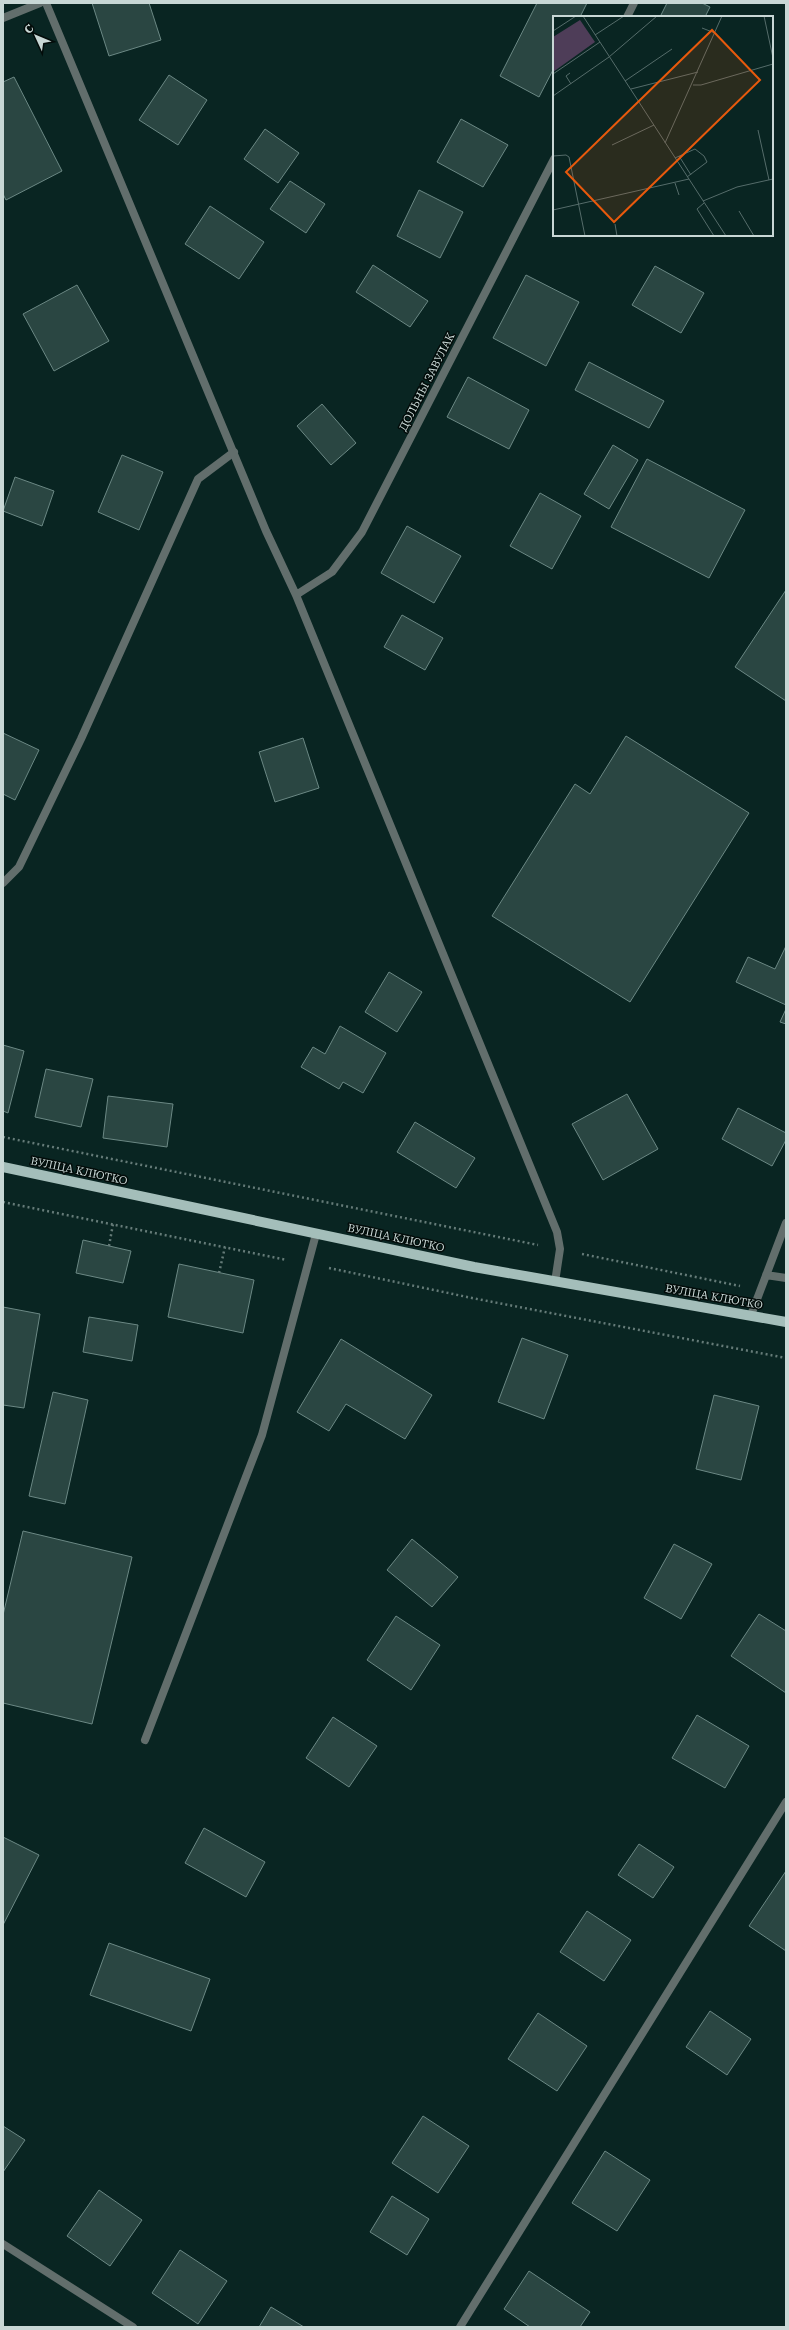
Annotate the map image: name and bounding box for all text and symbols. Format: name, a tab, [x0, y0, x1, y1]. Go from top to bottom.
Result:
north arrow	[16, 16, 56, 56]
inset map	[553, 16, 773, 236]
text: С	[22, 22, 37, 37]
street label: ДОЛЬНЫ ЗАВУЛАК	[396, 331, 458, 433]
street label: ВУЛІЦА КЛЮТКО	[29, 1154, 129, 1188]
street label: ВУЛІЦА КЛЮТКО	[346, 1221, 446, 1255]
street label: ВУЛІЦА КЛЮТКО	[664, 1282, 764, 1312]

